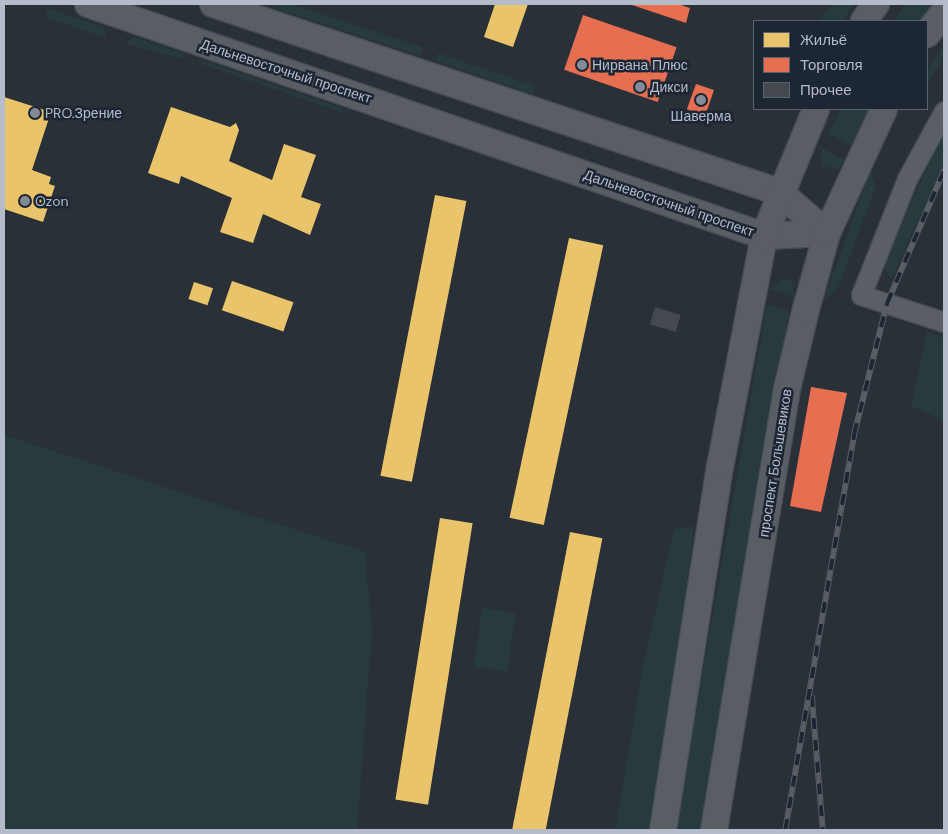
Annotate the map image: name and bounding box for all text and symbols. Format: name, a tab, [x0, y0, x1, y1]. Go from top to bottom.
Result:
legend	[753, 20, 928, 110]
text: Жильё	[800, 30, 847, 50]
street label: Дальневосточный проспект	[198, 35, 374, 107]
text: Торговля	[800, 55, 863, 75]
place label: Нирвана Плюс	[592, 57, 688, 73]
marker: Нирвана Плюс	[576, 59, 588, 71]
place label: Дикси	[650, 79, 688, 95]
text: Прочее	[800, 80, 852, 100]
marker: Дикси	[634, 81, 646, 93]
marker: Шаверма	[695, 94, 707, 106]
place label: PRO.Зрение	[45, 105, 122, 121]
marker: PRO.Зрение	[29, 107, 41, 119]
place label: Шаверма	[671, 108, 731, 124]
street label: Дальневосточный проспект	[582, 166, 756, 240]
place label: Ozon	[35, 193, 69, 209]
marker: Ozon	[19, 195, 31, 207]
street label: проспект Большевиков	[755, 388, 795, 538]

